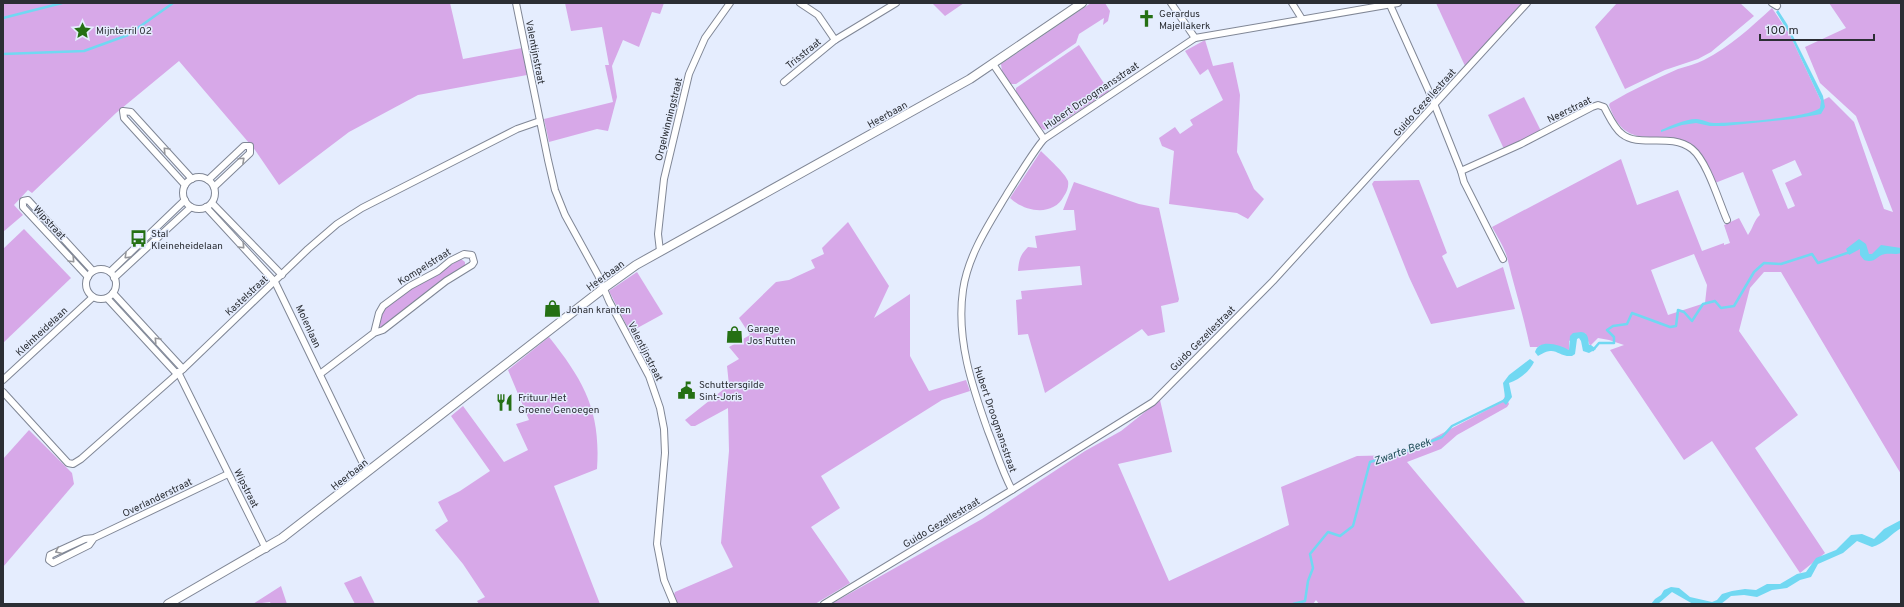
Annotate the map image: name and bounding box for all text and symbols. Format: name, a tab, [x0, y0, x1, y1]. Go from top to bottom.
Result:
place label: Gerardus Majellakerk	[1159, 8, 1210, 33]
church icon: Gerardus Majellakerk	[1136, 9, 1156, 29]
scale bar	[1760, 16, 1874, 42]
street label: Valentijnstraat	[522, 19, 547, 86]
place icon: Mijnterril 02	[73, 20, 93, 40]
text: 100 m	[1766, 23, 1799, 39]
place label: Mijnterril 02	[96, 25, 152, 38]
street label: Trisstraat	[784, 36, 824, 72]
street label: Hubert Droogmansstraat	[1042, 59, 1142, 133]
street label: Guido Gezellestraat	[1391, 66, 1459, 140]
street label: Orgelwinningstraat	[653, 76, 686, 162]
street label: Neerstraat	[1545, 94, 1594, 127]
street label: Heerbaan	[865, 99, 910, 132]
one-way arrow	[163, 148, 170, 155]
one-way arrow	[237, 158, 245, 165]
street label: Wipstraat	[30, 203, 68, 243]
place label: Stal Kleineheidelaan	[151, 228, 223, 253]
bus stop icon: Stal Kleineheidelaan	[128, 229, 148, 249]
one-way arrow	[238, 241, 245, 249]
street label: Kompelstraat	[396, 246, 454, 289]
one-way arrow	[124, 252, 132, 259]
one-way arrow	[67, 255, 74, 262]
street label: Heerbaan	[584, 258, 628, 294]
street label: Kastelstraat	[223, 273, 271, 319]
shop icon: Johan kranten	[543, 299, 563, 319]
street label: Molenlaan	[292, 303, 323, 350]
street label: Guido Gezellestraat	[1168, 303, 1239, 375]
place label: Johan kranten	[566, 304, 631, 317]
street label: Kleinheidelaan	[13, 305, 71, 360]
street label: Valentijnstraat	[624, 320, 665, 384]
place label: Garage Jos Rutten	[747, 323, 796, 348]
shop icon: Garage Jos Rutten	[724, 324, 744, 344]
one-way arrow	[154, 337, 161, 345]
street label: Hubert Droogmansstraat	[970, 364, 1019, 475]
place label: Schuttersgilde Sint-Joris	[699, 379, 764, 404]
public building icon: Schuttersgilde Sint-Joris	[676, 380, 696, 400]
place label: Frituur Het Groene Genoegen	[518, 392, 599, 417]
restaurant icon: Frituur Het Groene Genoegen	[495, 393, 515, 413]
water label: Zwarte Beek	[1372, 435, 1433, 469]
street label: Heerbaan	[329, 457, 371, 494]
street label: Wipstraat	[230, 467, 261, 511]
street label: Overlanderstraat	[121, 476, 195, 521]
street label: Guido Gezellestraat	[901, 495, 983, 551]
one-way arrow	[54, 546, 62, 554]

